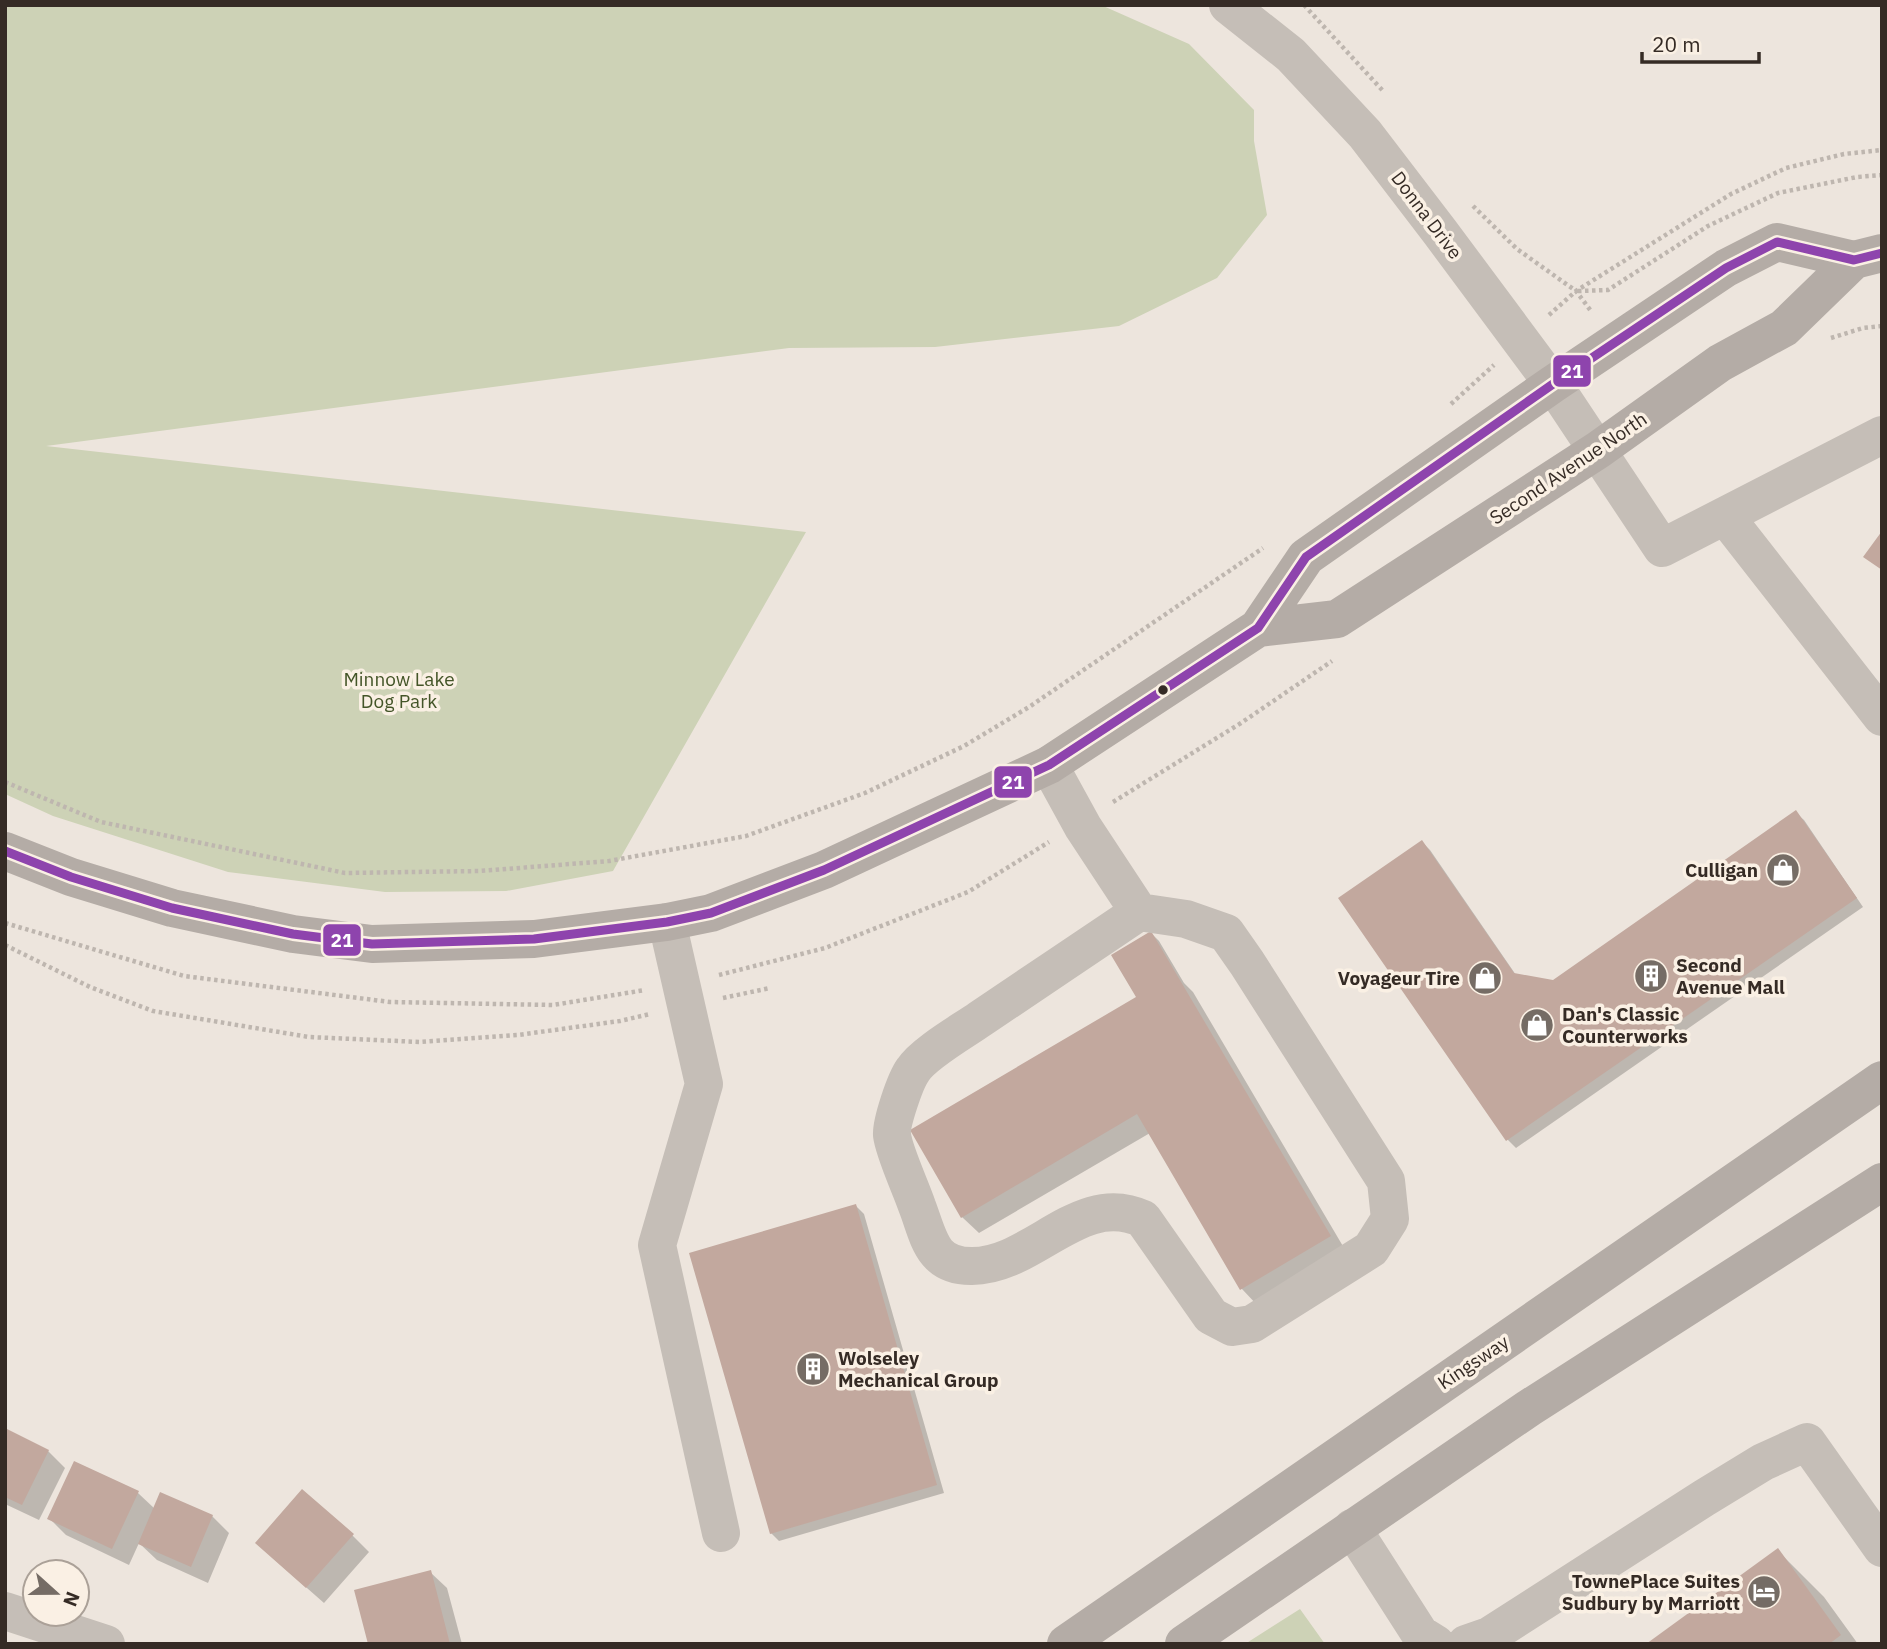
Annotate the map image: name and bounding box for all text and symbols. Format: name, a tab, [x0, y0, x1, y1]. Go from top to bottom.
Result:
scale bar	[1642, 21, 1759, 65]
text: 20 m	[1652, 30, 1701, 58]
street label: Donna Drive	[1386, 166, 1468, 264]
line badge: 21	[1552, 354, 1592, 388]
text: 21	[1561, 359, 1584, 383]
street label: Second Avenue North	[1485, 407, 1651, 529]
park label: Minnow Lake Dog Park	[343, 667, 455, 713]
unlabelled marker	[1156, 683, 1170, 697]
line badge: 21	[993, 765, 1033, 799]
text: 21	[1002, 770, 1025, 794]
shop icon: Culligan	[1764, 851, 1802, 889]
place label: Culligan	[1685, 858, 1758, 882]
line badge: 21	[322, 923, 362, 957]
text: 21	[331, 928, 354, 952]
place label: Second Avenue Mall	[1676, 953, 1785, 999]
building icon: Second Avenue Mall	[1632, 957, 1670, 995]
shop icon: Voyageur Tire	[1466, 959, 1504, 997]
place label: Voyageur Tire	[1338, 966, 1460, 990]
place label: Dan's Classic Counterworks	[1562, 1002, 1688, 1048]
shop icon: Dan's Classic Counterworks	[1518, 1006, 1556, 1044]
street label: Kingsway	[1433, 1329, 1514, 1394]
place label: Wolseley Mechanical Group	[838, 1346, 999, 1392]
building icon: Wolseley Mechanical Group	[794, 1350, 832, 1388]
north arrow	[21, 1558, 91, 1628]
place label: TownePlace Suites Sudbury by Marriott	[1562, 1569, 1740, 1615]
hotel icon: TownePlace Suites Sudbury by Marriott	[1745, 1573, 1783, 1611]
text: N	[58, 1588, 86, 1610]

